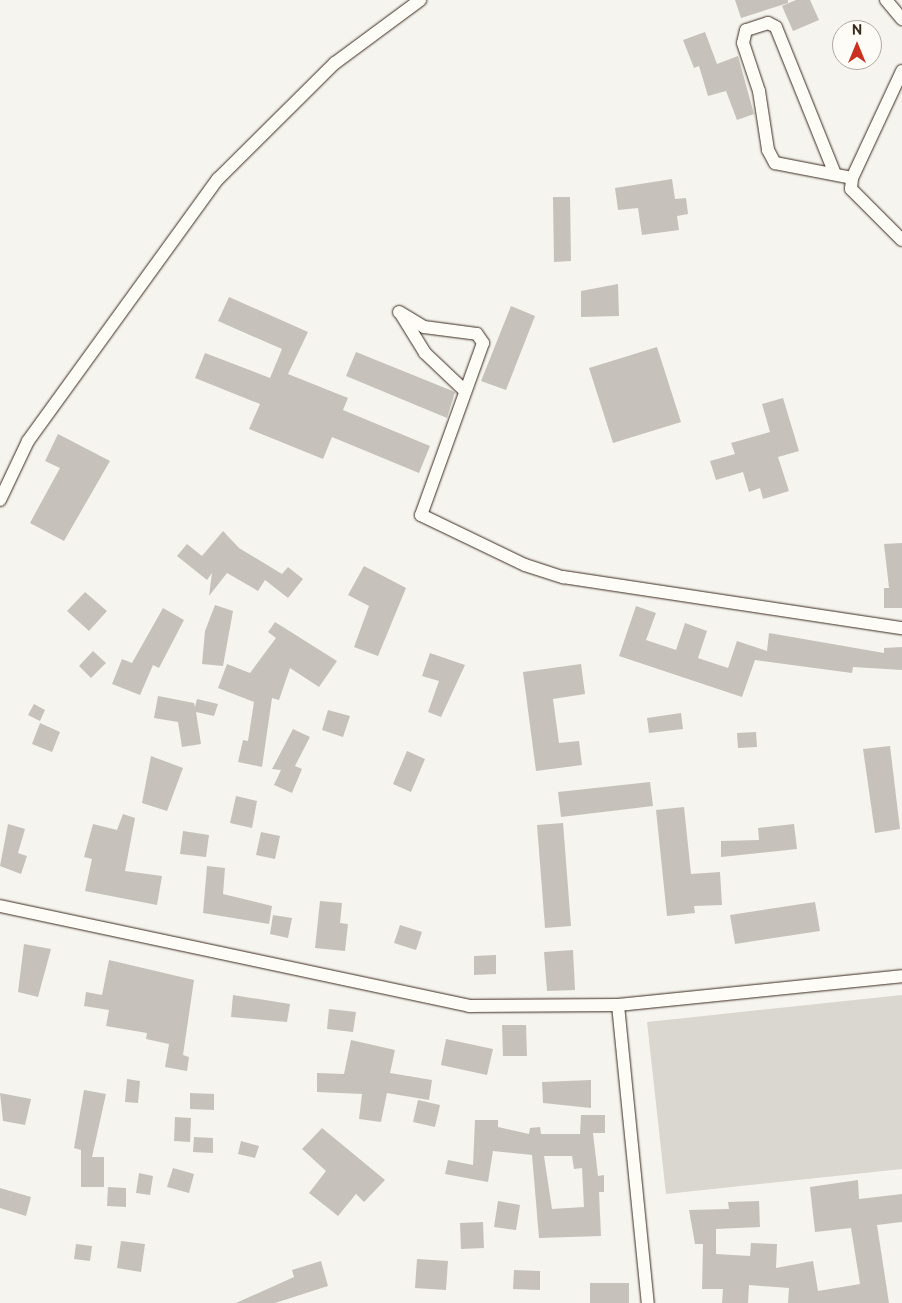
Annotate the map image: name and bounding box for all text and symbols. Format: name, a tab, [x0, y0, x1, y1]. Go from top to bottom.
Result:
north arrow	[832, 20, 882, 70]
text: N	[852, 22, 862, 39]

